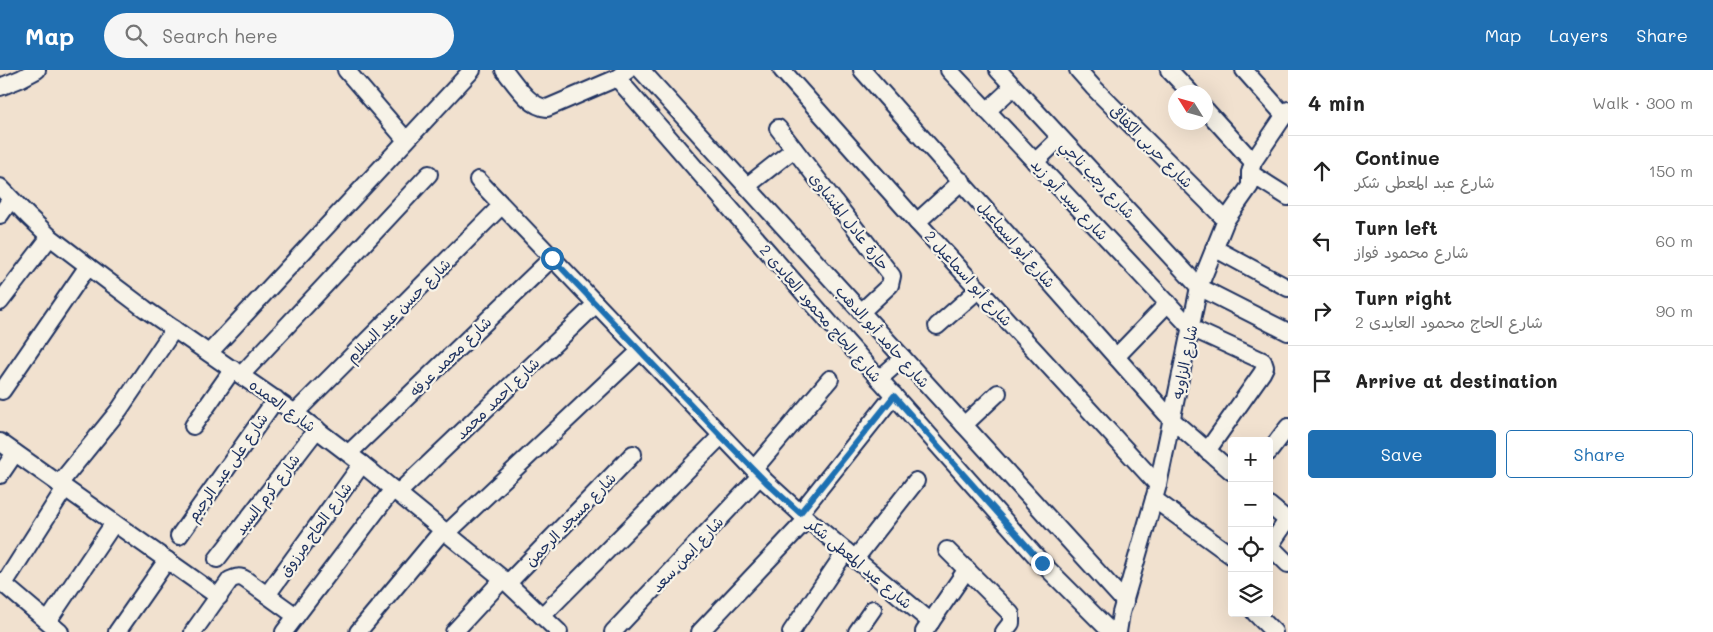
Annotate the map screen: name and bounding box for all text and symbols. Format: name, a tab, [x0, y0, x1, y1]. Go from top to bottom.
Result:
search box	[104, 13, 454, 58]
text: Map	[25, 20, 74, 51]
icon: search	[122, 21, 150, 49]
text: Search here	[162, 23, 278, 48]
text: Map	[1485, 23, 1521, 47]
text: Layers	[1549, 23, 1608, 47]
text: Share	[1636, 23, 1688, 47]
north arrow	[1168, 85, 1213, 130]
text: 4 min	[1308, 89, 1365, 116]
text: Walk · 300 m	[1592, 92, 1693, 113]
street label: شارع حربى الكفافى	[1106, 100, 1198, 192]
street label: شارع رجب ناجي	[1054, 135, 1140, 225]
text: Continue	[1355, 145, 1440, 170]
street label: شارع سيد أبو زيد	[1026, 154, 1113, 245]
icon: ahead	[1308, 157, 1336, 185]
text: 150 m	[1649, 160, 1693, 181]
street label: حارة عادل المنشاوى	[805, 168, 894, 275]
text: شارع عبد المعطى شكر	[1355, 171, 1495, 192]
street label: شارع أبو اسماعيل	[973, 196, 1060, 292]
text: Turn left	[1355, 215, 1438, 240]
street label: شارع أبو اسماعيل 2	[920, 226, 1017, 331]
icon: left	[1308, 227, 1336, 255]
text: 60 m	[1656, 230, 1693, 251]
street label: شارع الحاج محمود العايدى 2	[755, 240, 886, 387]
text: شارع محمود فواز	[1355, 241, 1469, 262]
route start	[541, 247, 564, 270]
street label: شارع حسن عبد السلام	[341, 253, 456, 368]
street label: شارع حامد أبو الدهب	[831, 281, 934, 392]
text: Turn right	[1355, 285, 1452, 310]
icon: right	[1308, 297, 1336, 325]
text: 90 m	[1656, 300, 1693, 321]
text: شارع الحاج محمود العايدى 2	[1355, 311, 1543, 332]
street label: شارع محمد عرفه	[405, 312, 496, 401]
street label: شارع الزاويه	[1166, 323, 1203, 401]
street label: شارع احمد محمد	[451, 353, 544, 444]
icon: arrive	[1308, 367, 1336, 395]
text: Arrive at destination	[1355, 368, 1558, 393]
street label: شارع العمده	[245, 374, 320, 437]
street label: شارع على عبد الرحيم	[182, 409, 274, 526]
button: Save	[1308, 430, 1496, 478]
button: Share	[1506, 430, 1693, 478]
map controls	[1228, 437, 1273, 617]
button: +	[1228, 437, 1273, 482]
street label: شارع كرم السيد	[230, 449, 306, 540]
street label: شارع مسجد الرحمن	[520, 468, 621, 571]
street label: شارع الحاج مرزوق	[274, 478, 357, 581]
button: −	[1228, 482, 1273, 527]
street label: شارع ايمن سعد	[647, 512, 728, 597]
street label: شارع عبد المعطى شكر	[801, 512, 917, 613]
button: locate	[1228, 527, 1273, 572]
route end	[1031, 552, 1054, 575]
button: layers	[1228, 572, 1273, 617]

